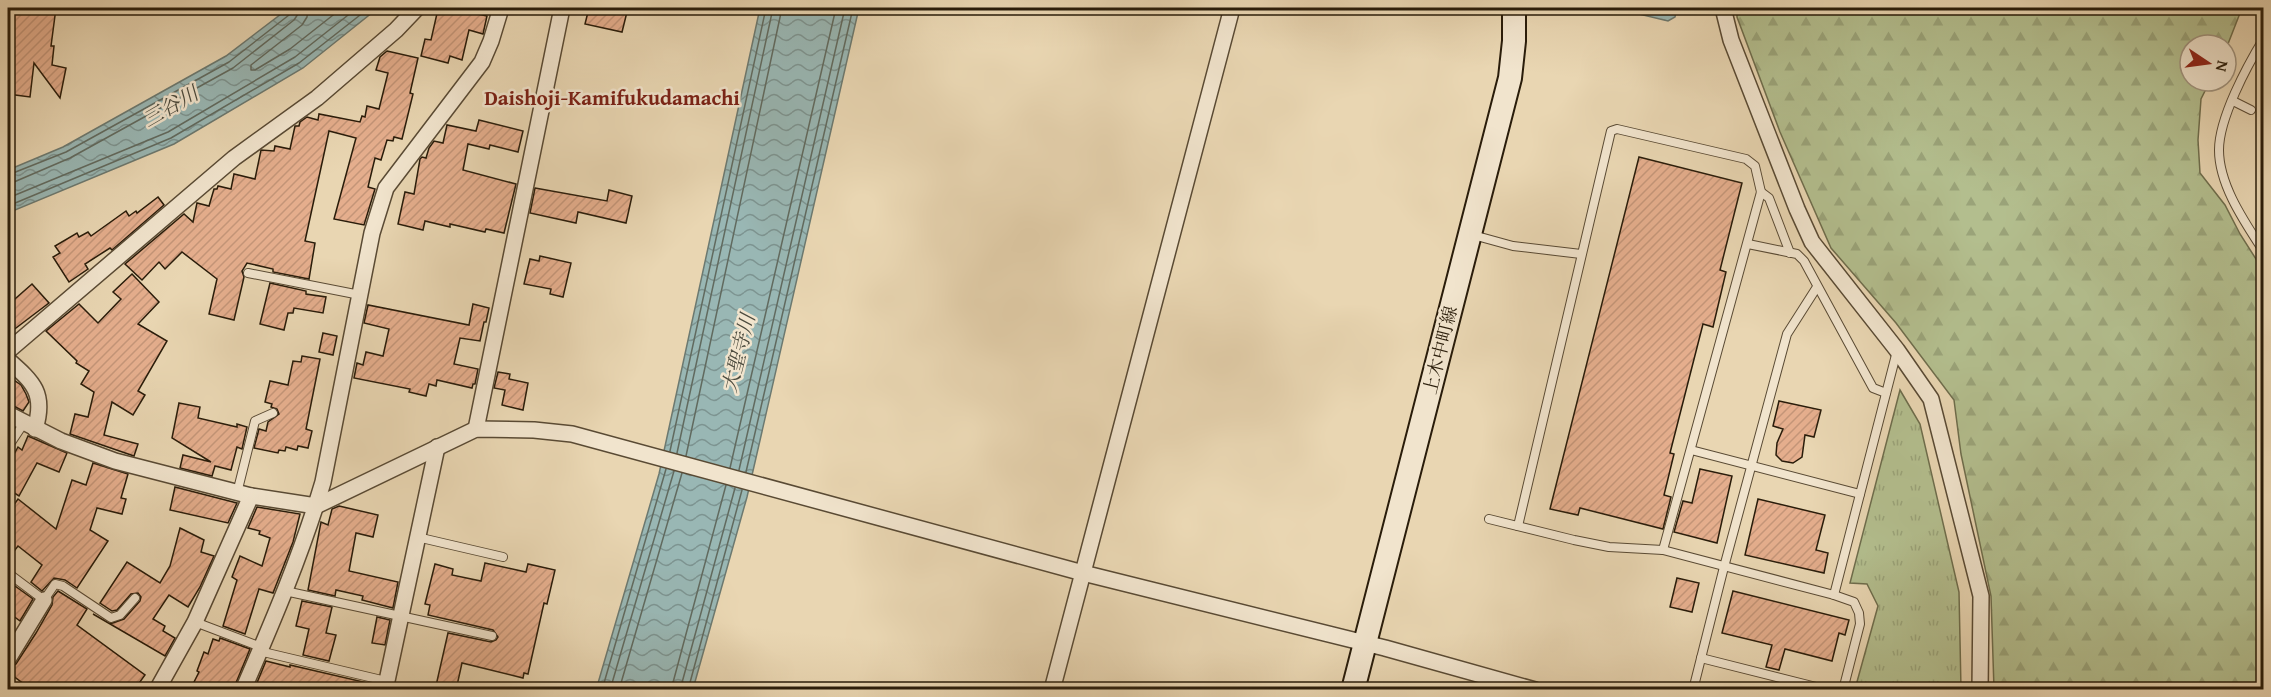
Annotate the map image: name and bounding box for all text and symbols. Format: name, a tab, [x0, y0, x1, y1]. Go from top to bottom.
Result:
north arrow	[2178, 33, 2238, 93]
text: N	[2210, 58, 2236, 75]
water label: 三谷川	[137, 77, 205, 134]
district label: Daishoji-Kamifukudamachi	[484, 82, 740, 113]
street label: 上木中町線	[1416, 303, 1464, 397]
water label: 大聖寺川	[714, 309, 762, 395]

